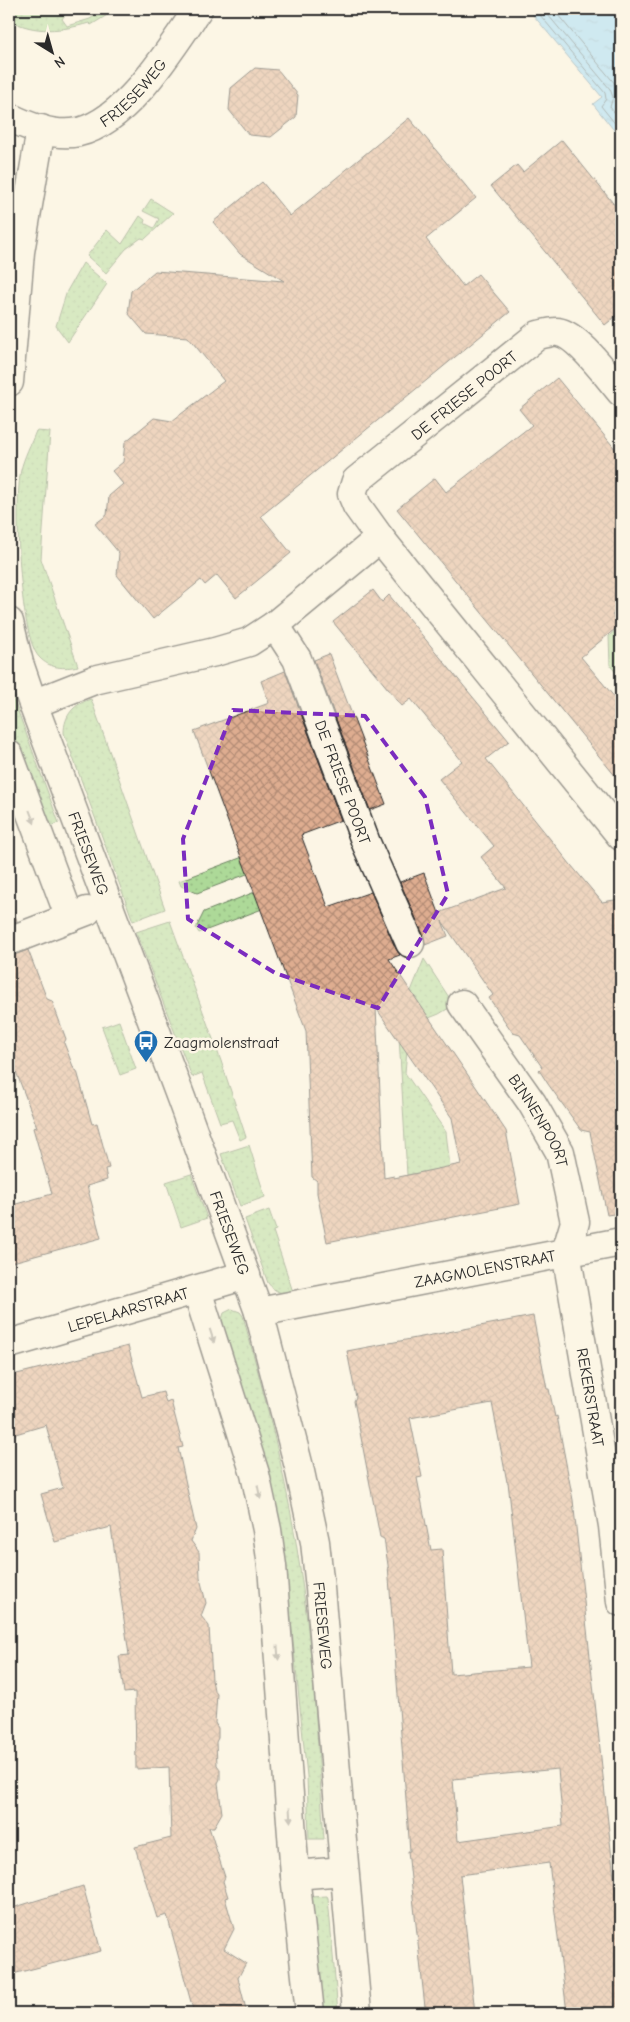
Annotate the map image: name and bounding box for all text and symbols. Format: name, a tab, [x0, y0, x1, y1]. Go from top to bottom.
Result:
north arrow	[28, 28, 78, 78]
text: N	[51, 52, 68, 72]
street label: FRIESEWEG	[97, 55, 171, 131]
street label: DE FRIESE POORT	[408, 347, 522, 444]
street label: DE FRIESE POORT	[311, 718, 374, 848]
street label: FRIESEWEG	[64, 809, 112, 898]
one-way arrow	[28, 810, 36, 825]
bus stop icon: Zaagmolenstraat	[133, 1029, 159, 1063]
place label: Zaagmolenstraat	[164, 1034, 279, 1052]
street label: BINNENPOORT	[504, 1071, 571, 1169]
street label: FRIESEWEG	[206, 1189, 253, 1278]
street label: ZAAGMOLENSTRAAT	[413, 1247, 558, 1292]
street label: LEPELAARSTRAAT	[66, 1284, 191, 1336]
one-way arrow	[208, 1329, 216, 1344]
street label: REKERSTRAAT	[573, 1347, 607, 1449]
one-way arrow	[255, 1484, 263, 1499]
street label: FRIESEWEG	[309, 1581, 335, 1670]
one-way arrow	[274, 1645, 282, 1661]
one-way arrow	[286, 1807, 294, 1823]

